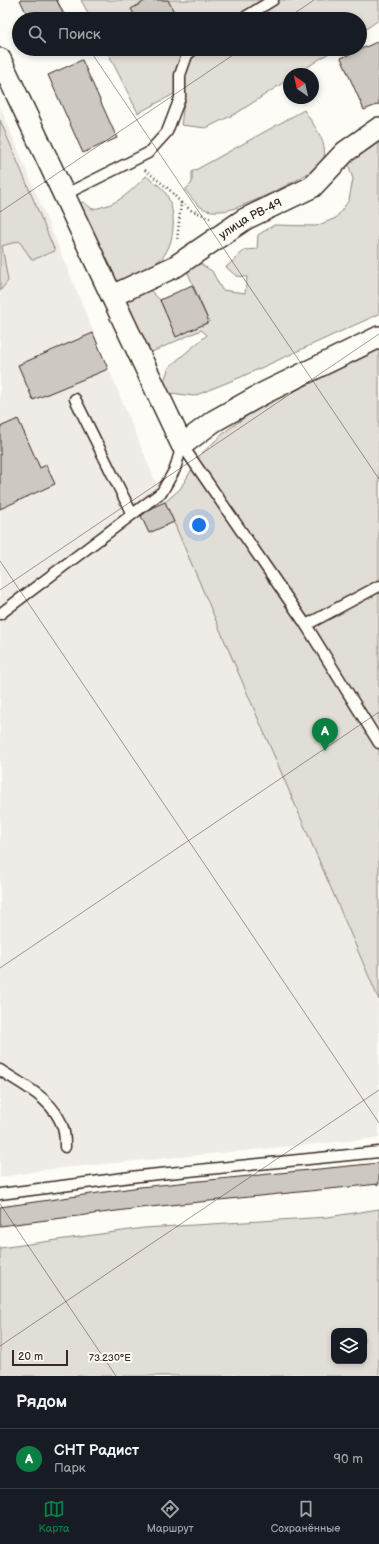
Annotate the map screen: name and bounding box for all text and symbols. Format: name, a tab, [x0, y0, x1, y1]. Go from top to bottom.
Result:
search box	[12, 12, 367, 56]
icon: search	[26, 23, 48, 45]
text: Поиск	[58, 25, 101, 44]
north arrow	[283, 68, 319, 104]
street label: улица РВ-49	[216, 195, 284, 242]
your location	[189, 515, 209, 535]
pin: A	[312, 718, 338, 751]
map controls	[331, 1328, 367, 1364]
button: layers	[331, 1328, 367, 1364]
scale bar	[12, 1348, 68, 1367]
text: 20 m	[18, 1350, 43, 1363]
text: 73.230°E	[89, 1352, 131, 1364]
text: Рядом	[16, 1392, 67, 1412]
text: СНТ Радист	[54, 1441, 139, 1460]
text: A	[25, 1451, 33, 1467]
text: 90 m	[334, 1451, 363, 1467]
text: Парк	[54, 1460, 86, 1476]
tab: Карта	[39, 1498, 70, 1535]
tab: Маршрут	[147, 1498, 194, 1535]
tab: Сохранённые	[271, 1498, 340, 1535]

